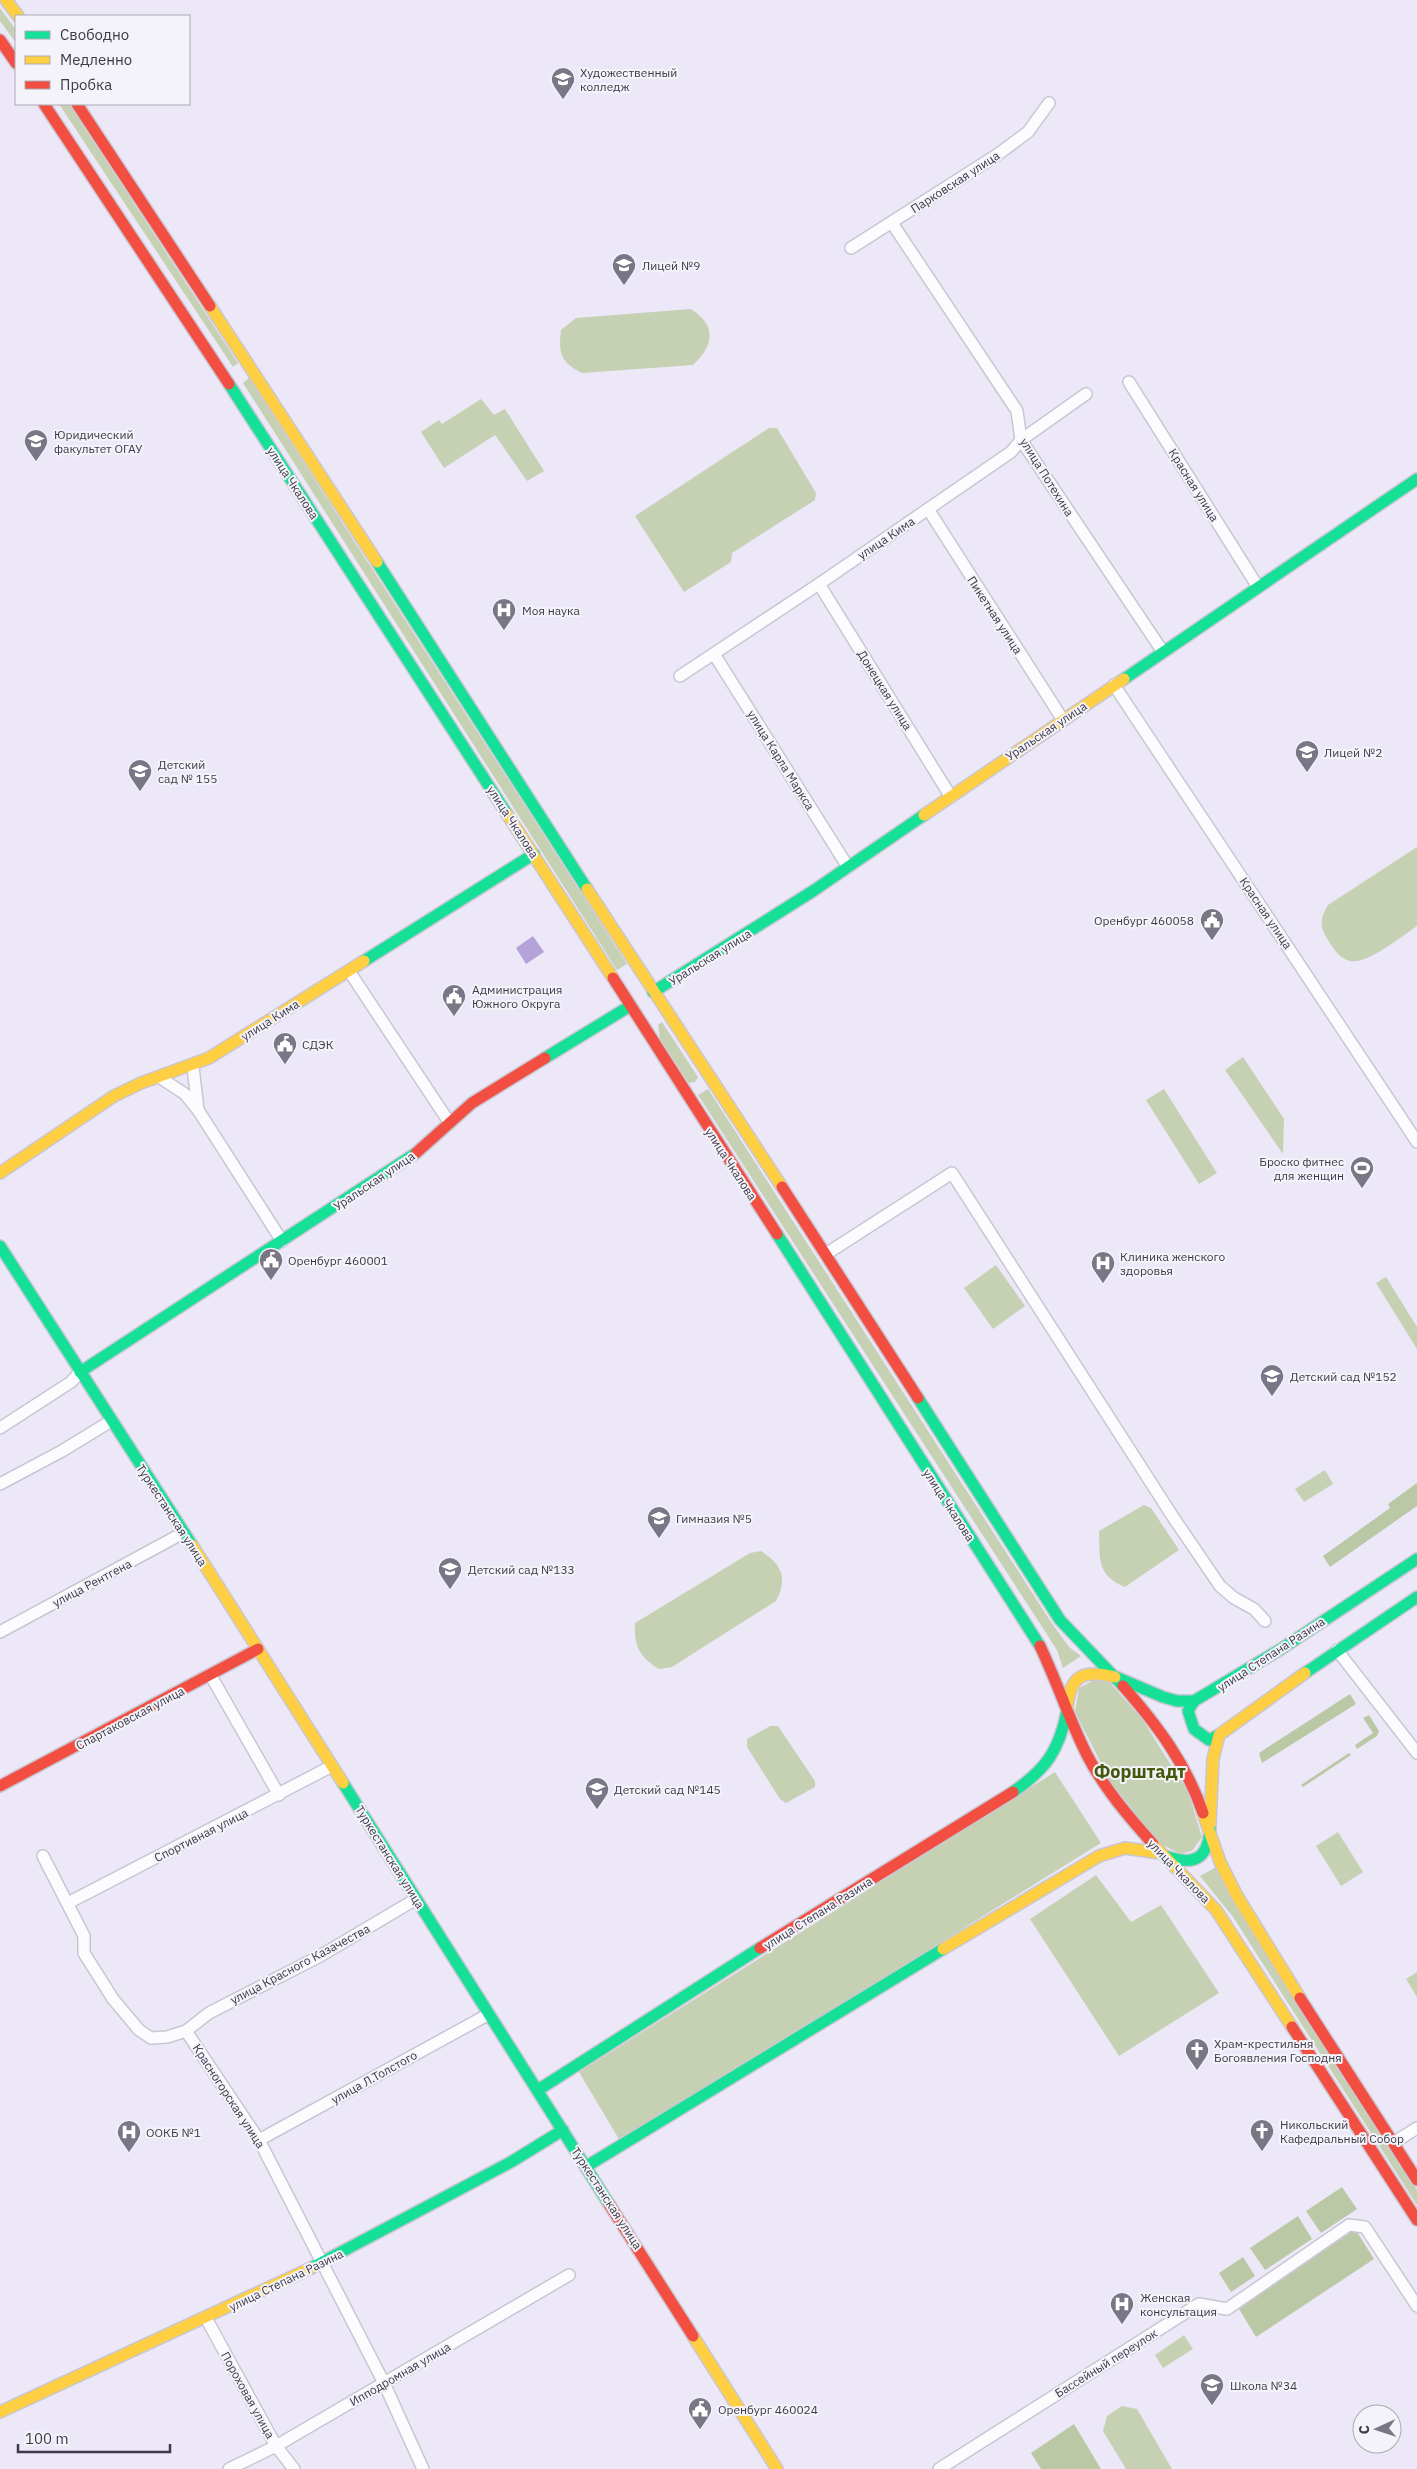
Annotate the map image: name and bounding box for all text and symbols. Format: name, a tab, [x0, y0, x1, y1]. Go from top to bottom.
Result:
legend	[15, 15, 190, 105]
text: Свободно	[60, 25, 129, 44]
text: Медленно	[60, 50, 132, 69]
place label: Художественный колледж	[580, 65, 677, 94]
school or university icon: Художественный колледж	[550, 66, 576, 100]
text: Пробка	[60, 75, 112, 94]
street label: Парковская улица	[908, 147, 1003, 216]
school or university icon: Лицей №9	[611, 252, 637, 286]
place label: Лицей №9	[642, 258, 700, 273]
place label: Юридический факультет ОГАУ	[54, 427, 142, 456]
school or university icon: Юридический факультет ОГАУ	[23, 428, 49, 462]
street label: улица Потехина	[1017, 435, 1077, 519]
street label: улица Чкалова	[264, 444, 322, 523]
street label: Красная улица	[1166, 446, 1223, 525]
street label: улица Кима	[855, 513, 918, 563]
street label: Пикетная улица	[964, 573, 1026, 657]
hospital icon: Моя наука	[491, 597, 517, 631]
place label: Моя наука	[522, 603, 581, 618]
street label: Донецкая улица	[854, 647, 916, 733]
street label: Уральская улица	[1003, 698, 1090, 764]
street label: улица Карла Маркса	[744, 707, 818, 813]
school or university icon: Лицей №2	[1294, 739, 1320, 773]
place label: Лицей №2	[1324, 745, 1382, 760]
place label: Детский сад № 155	[158, 757, 217, 786]
school or university icon: Детский сад № 155	[127, 758, 153, 792]
street label: улица Чкалова	[484, 783, 542, 862]
street label: Красная улица	[1236, 874, 1296, 952]
public building icon: Оренбург 460058	[1199, 907, 1225, 941]
place label: Оренбург 460058	[1094, 913, 1194, 928]
street label: Уральская улица	[666, 925, 755, 988]
place label: Администрация Южного Округа	[472, 982, 562, 1011]
public building icon: Администрация Южного Округа	[441, 983, 467, 1017]
street label: улица Кима	[238, 996, 302, 1044]
public building icon: СДЭК	[272, 1031, 298, 1065]
place label: СДЭК	[302, 1037, 334, 1052]
street label: улица Чкалова	[702, 1125, 760, 1204]
street label: Уральская улица	[331, 1148, 418, 1214]
place label: Броско фитнес для женщин	[1259, 1154, 1344, 1183]
sports icon: Броско фитнес для женщин	[1349, 1155, 1375, 1189]
public building icon: Оренбург 460001	[258, 1247, 284, 1281]
place label: Клиника женского здоровья	[1120, 1249, 1226, 1278]
hospital icon: Клиника женского здоровья	[1090, 1250, 1116, 1284]
place label: Оренбург 460001	[288, 1253, 388, 1268]
school or university icon: Детский сад №152	[1259, 1363, 1285, 1397]
place label: Детский сад №152	[1290, 1369, 1397, 1384]
street label: Туркестанская улица	[133, 1461, 211, 1569]
street label: улица Чкалова	[920, 1466, 978, 1545]
school or university icon: Гимназия №5	[646, 1505, 672, 1539]
place label: Гимназия №5	[676, 1511, 752, 1526]
street label: улица Рентгена	[50, 1556, 135, 1610]
school or university icon: Детский сад №133	[437, 1556, 463, 1590]
place label: Детский сад №133	[468, 1562, 575, 1577]
street label: улица Степана Разина	[1214, 1613, 1328, 1694]
street label: Спартаковская улица	[73, 1683, 187, 1753]
district label: Форштадт	[1094, 1760, 1186, 1783]
school or university icon: Детский сад №145	[584, 1776, 610, 1810]
place label: Детский сад №145	[614, 1782, 721, 1797]
street label: Туркестанская улица	[352, 1803, 428, 1912]
street label: Спортивная улица	[152, 1805, 251, 1865]
street label: улица Чкалова	[1145, 1836, 1214, 1907]
street label: улица Степана Разина	[761, 1873, 876, 1953]
street label: улица Красного Казачества	[228, 1920, 373, 2007]
place label: Храм-крестильня Богоявления Господня	[1214, 2036, 1342, 2065]
church icon: Храм-крестильня Богоявления Господня	[1184, 2037, 1210, 2071]
street label: Красногорская улица	[190, 2041, 269, 2151]
street label: улица Л.Толстого	[328, 2047, 420, 2107]
place label: Никольский Кафедральный Собор	[1280, 2117, 1404, 2146]
church icon: Никольский Кафедральный Собор	[1249, 2118, 1275, 2152]
hospital icon: ООКБ №1	[116, 2119, 142, 2153]
place label: ООКБ №1	[146, 2125, 201, 2140]
street label: Туркестанская улица	[568, 2144, 646, 2252]
street label: улица Степана Разина	[226, 2246, 346, 2314]
place label: Женская консультация	[1140, 2290, 1217, 2319]
hospital icon: Женская консультация	[1109, 2291, 1135, 2325]
street label: Бассейный переулок	[1052, 2325, 1160, 2401]
street label: Ипподромная улица	[347, 2339, 454, 2409]
street label: Пороховая улица	[218, 2349, 278, 2441]
school or university icon: Школа №34	[1199, 2372, 1225, 2406]
place label: Школа №34	[1230, 2378, 1297, 2393]
public building icon: Оренбург 460024	[687, 2396, 713, 2430]
place label: Оренбург 460024	[718, 2402, 818, 2417]
north arrow	[1352, 2404, 1402, 2454]
scale bar	[18, 2422, 170, 2454]
text: С	[1355, 2425, 1373, 2435]
text: 100 m	[25, 2429, 69, 2448]

